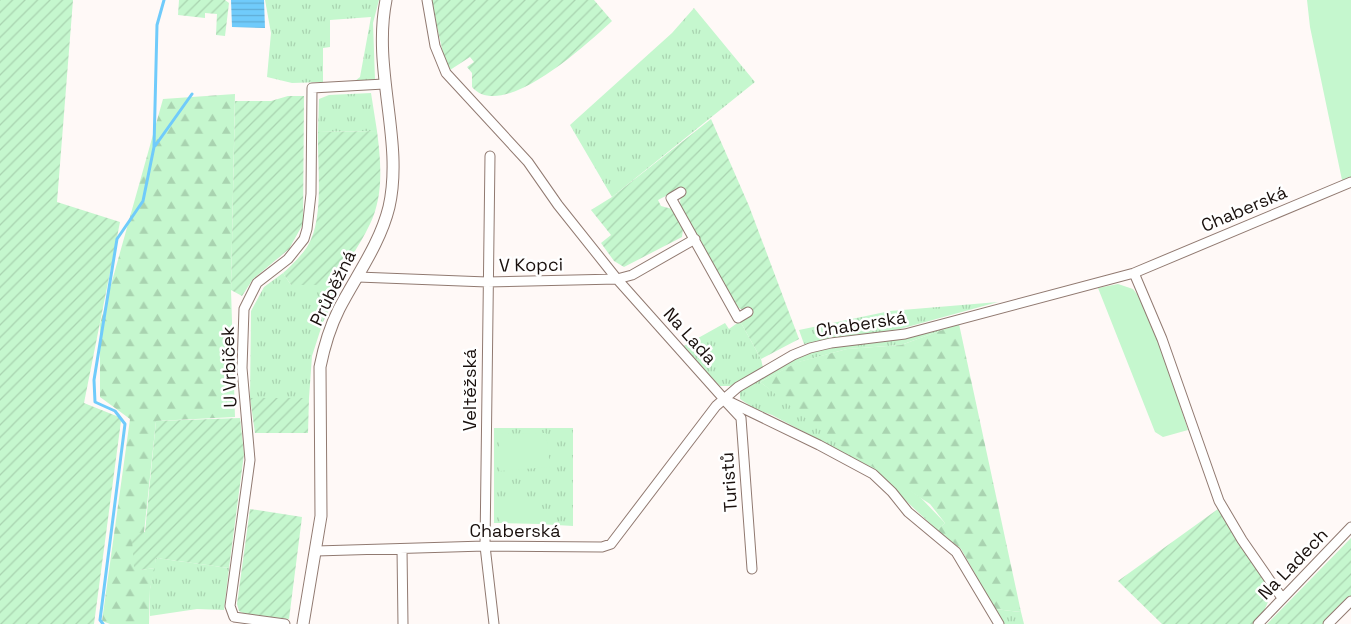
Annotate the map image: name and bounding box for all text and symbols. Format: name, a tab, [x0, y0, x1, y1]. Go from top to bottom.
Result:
street label: Chaberská	[1197, 180, 1290, 237]
street label: Průběžná	[304, 246, 361, 329]
street label: V Kopci	[499, 252, 563, 277]
street label: Na Lada	[659, 302, 722, 369]
street label: Chaberská	[814, 305, 908, 342]
street label: U Vrbiček	[216, 326, 241, 408]
street label: Veltěžská	[458, 349, 481, 431]
street label: Turistů	[715, 451, 742, 513]
street label: Chaberská	[469, 519, 561, 542]
street label: Na Ladech	[1253, 523, 1332, 604]

